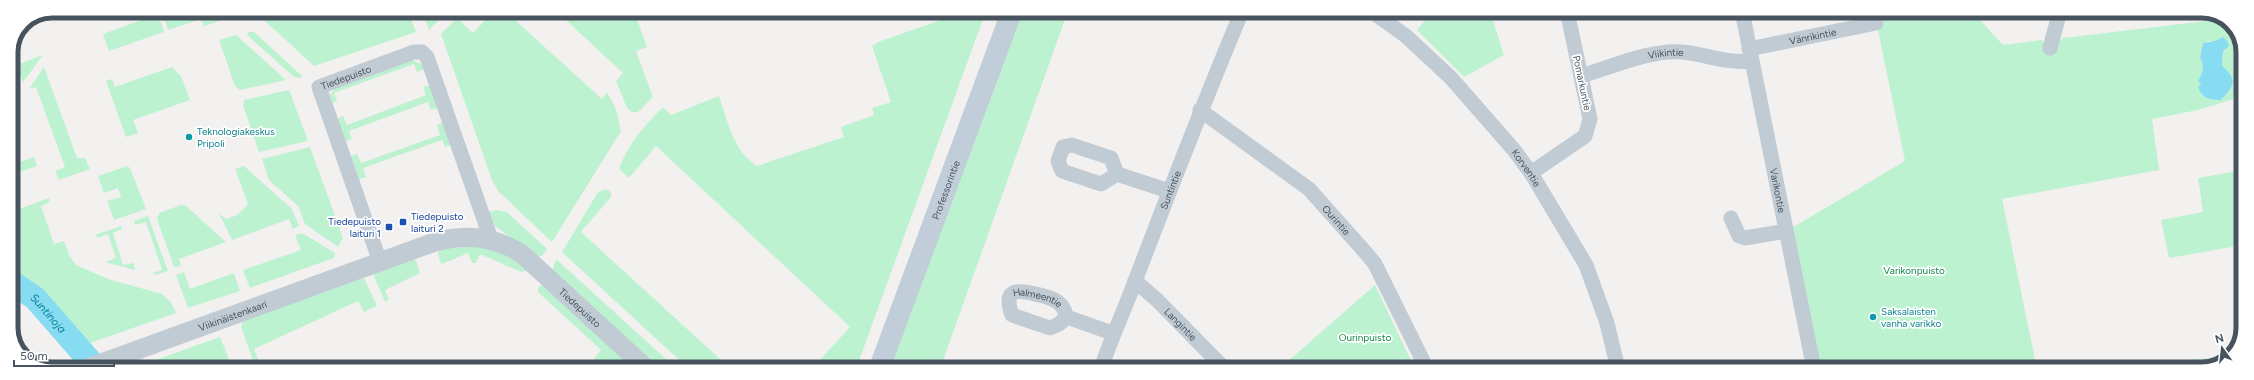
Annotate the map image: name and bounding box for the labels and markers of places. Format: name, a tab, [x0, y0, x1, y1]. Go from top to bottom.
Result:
place label: Teknologiakeskus Pripoli	[197, 125, 275, 150]
marker: Teknologiakeskus Pripoli	[184, 132, 194, 142]
place label: Tiedepuisto laituri 2	[411, 210, 464, 235]
place label: Tiedepuisto laituri 1	[328, 215, 381, 240]
marker: Tiedepuisto laituri 2	[398, 217, 408, 227]
marker: Tiedepuisto laituri 1	[384, 222, 394, 232]
place label: Saksalaisten vanha varikko	[1881, 305, 1941, 330]
marker: Saksalaisten vanha varikko	[1868, 312, 1878, 322]

